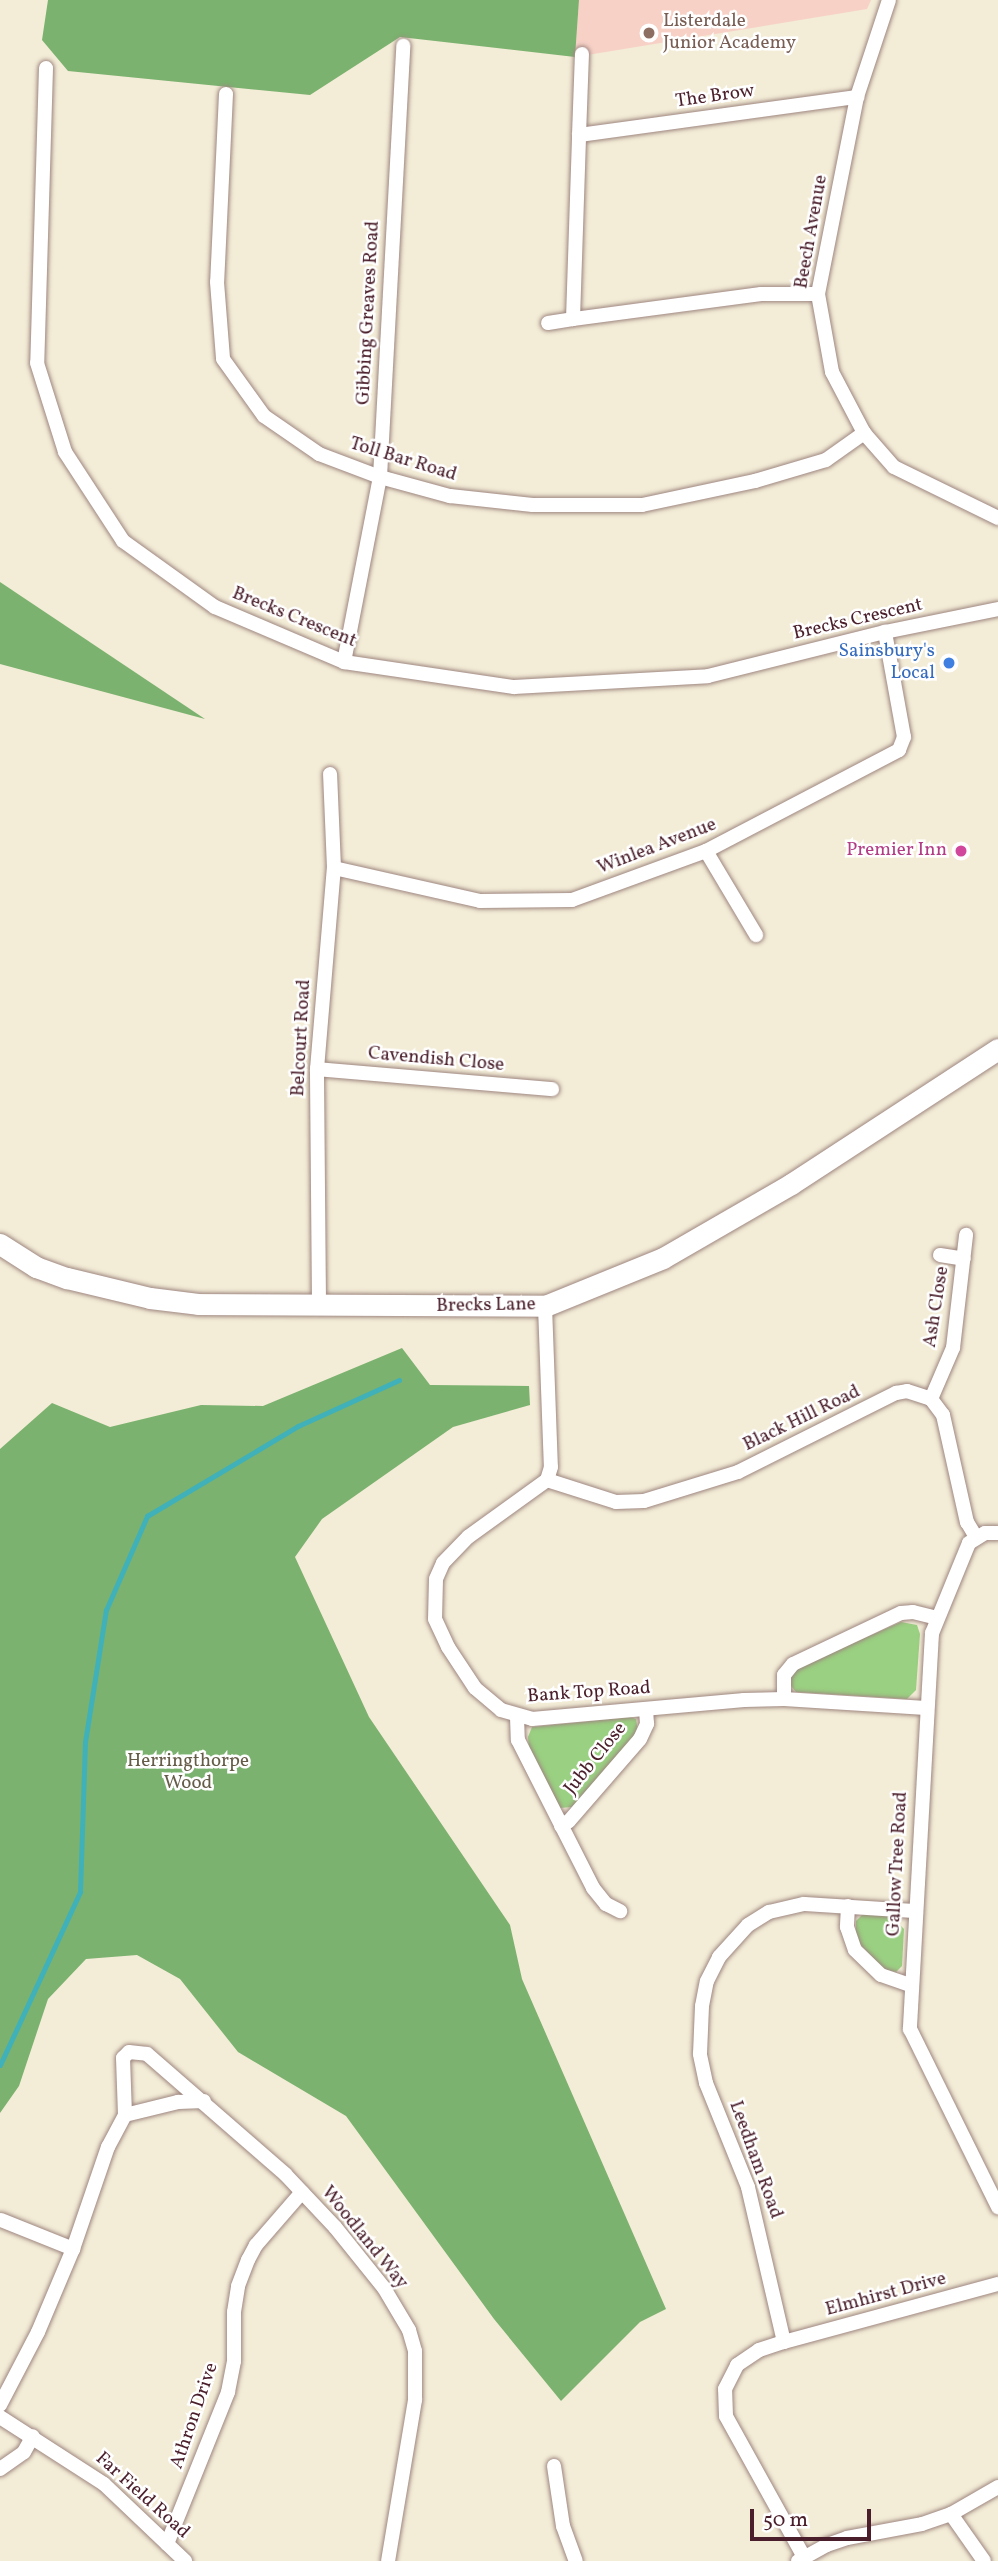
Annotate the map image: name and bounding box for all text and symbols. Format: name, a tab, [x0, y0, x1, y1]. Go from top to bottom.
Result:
place label: Listerdale Junior Academy	[663, 11, 796, 55]
marker: Listerdale Junior Academy	[641, 25, 657, 41]
street label: The Brow	[674, 80, 756, 114]
street label: Beech Avenue	[791, 173, 833, 291]
street label: Gibbing Greaves Road	[353, 220, 385, 406]
street label: Toll Bar Road	[347, 433, 459, 487]
street label: Brecks Crescent	[228, 583, 360, 653]
street label: Brecks Crescent	[791, 594, 925, 646]
place label: Sainsbury's Local	[839, 641, 935, 685]
marker: Sainsbury's Local	[941, 655, 957, 671]
street label: Winlea Avenue	[594, 814, 720, 880]
place label: Premier Inn	[846, 840, 947, 862]
marker: Premier Inn	[953, 843, 969, 859]
street label: Belcourt Road	[288, 979, 316, 1097]
street label: Cavendish Close	[367, 1043, 505, 1077]
street label: Ash Close	[919, 1265, 955, 1349]
street label: Brecks Lane	[436, 1294, 536, 1318]
street label: Black Hill Road	[740, 1381, 864, 1457]
street label: Bank Top Road	[526, 1677, 652, 1709]
street label: Jubb Close	[560, 1718, 632, 1800]
park label: Herringthorpe Wood	[127, 1751, 249, 1795]
street label: Gallow Tree Road	[883, 1790, 913, 1938]
street label: Leedham Road	[723, 2098, 787, 2222]
street label: Woodland Way	[315, 2182, 413, 2294]
street label: Elmhirst Drive	[823, 2268, 949, 2322]
street label: Athron Drive	[166, 2360, 224, 2472]
street label: Far Field Road	[90, 2448, 194, 2544]
scale bar	[753, 2494, 874, 2538]
text: 50 m	[763, 2506, 808, 2535]

